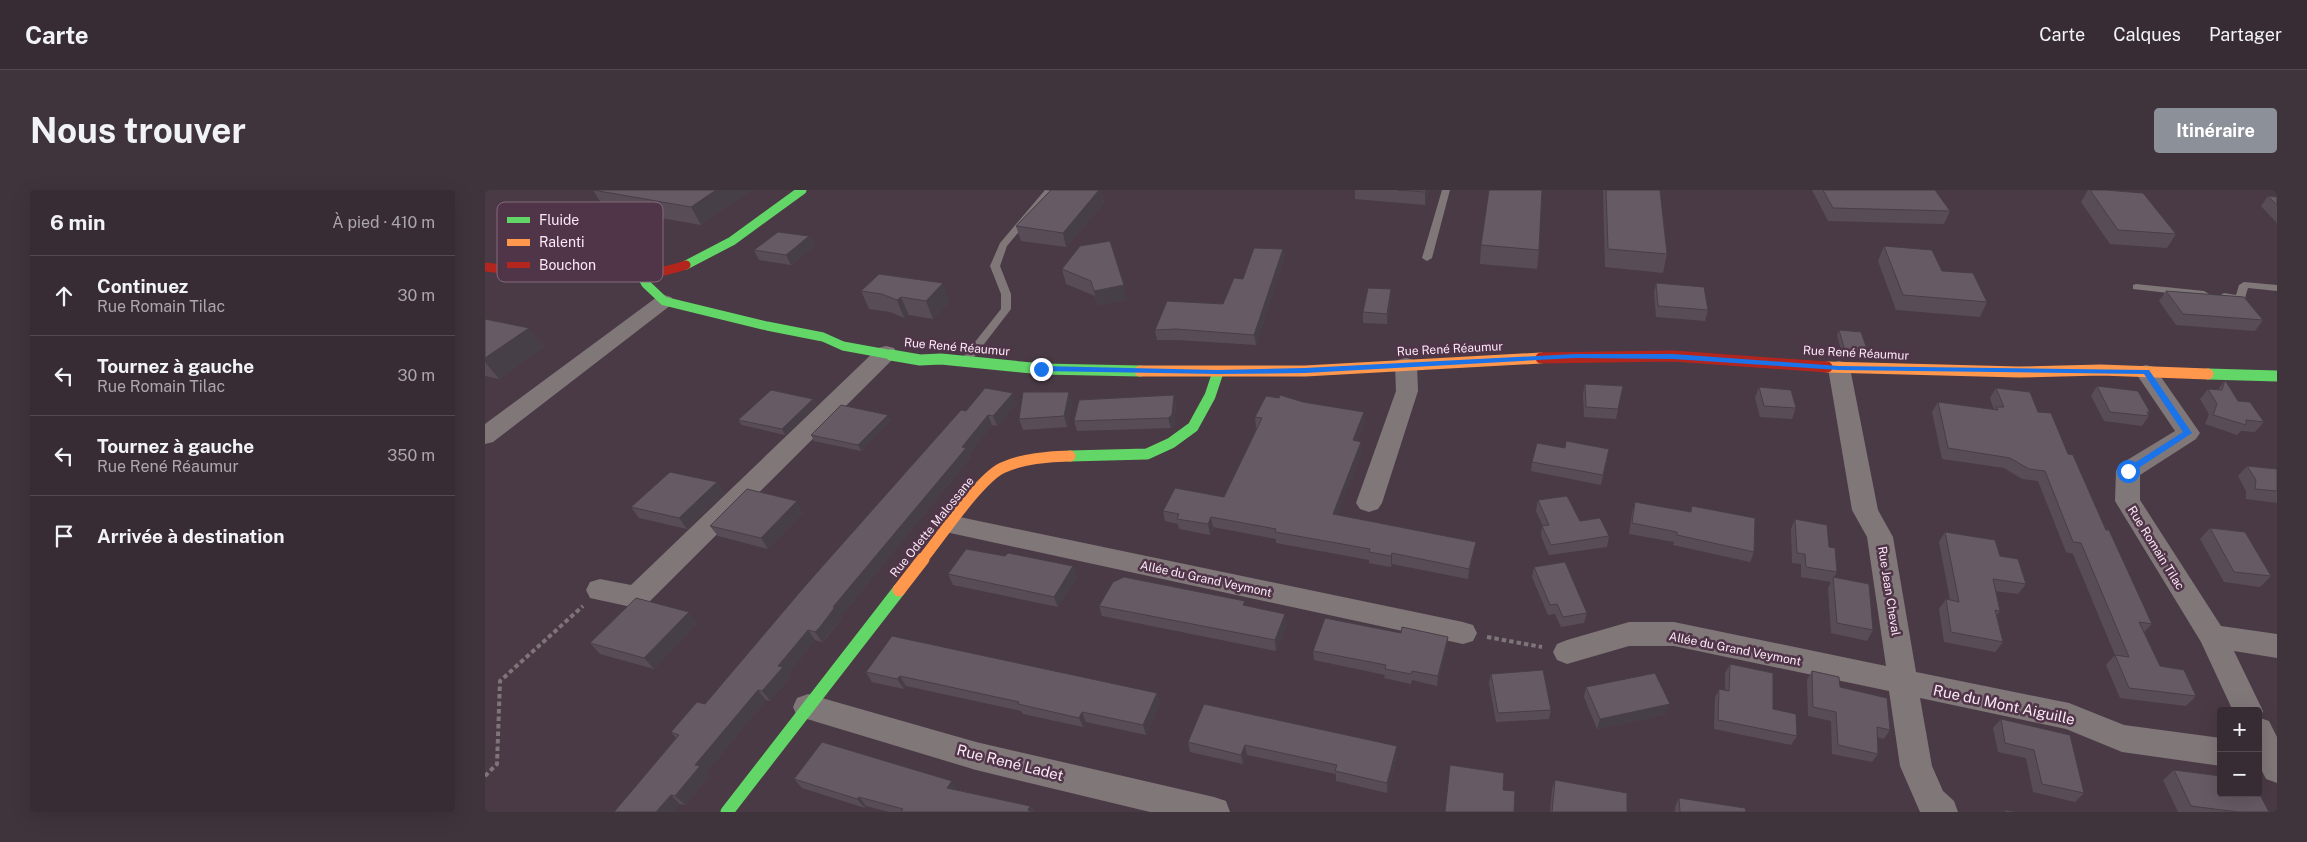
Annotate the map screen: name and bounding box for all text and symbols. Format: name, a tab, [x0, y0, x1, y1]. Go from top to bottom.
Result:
text: Carte	[25, 21, 89, 49]
text: Carte	[2039, 24, 2085, 45]
text: Calques	[2113, 24, 2181, 45]
text: Partager	[2209, 24, 2282, 45]
button: Itinéraire	[2154, 108, 2277, 153]
text: Nous trouver	[30, 110, 246, 151]
legend	[497, 202, 663, 282]
text: 6 min	[50, 210, 106, 235]
text: Fluide	[539, 212, 579, 228]
text: À pied · 410 m	[332, 213, 435, 232]
text: Ralenti	[539, 234, 585, 250]
text: Bouchon	[539, 257, 596, 273]
text: Continuez	[97, 275, 188, 297]
icon: ahead	[50, 282, 78, 310]
text: 30 m	[398, 286, 435, 305]
text: Rue Romain Tilac	[97, 297, 225, 316]
street label: Rue René Réaumur	[903, 335, 1011, 359]
street label: Rue René Réaumur	[1397, 339, 1504, 359]
street label: Rue René Réaumur	[1803, 343, 1910, 363]
text: Tournez à gauche	[97, 355, 254, 377]
route end	[1030, 358, 1053, 381]
icon: left	[50, 362, 78, 390]
text: 30 m	[398, 366, 435, 385]
text: Rue Romain Tilac	[97, 377, 225, 396]
text: Tournez à gauche	[97, 435, 254, 457]
icon: left	[50, 442, 78, 470]
text: 350 m	[387, 446, 435, 465]
text: Rue René Réaumur	[97, 457, 239, 476]
route start	[2117, 460, 2140, 483]
street label: Rue Odette Malossane	[887, 474, 977, 580]
street label: Rue Romain Tilac	[2125, 504, 2187, 592]
icon: arrive	[50, 522, 78, 550]
text: Arrivée à destination	[97, 525, 285, 547]
street label: Rue Jean Cheval	[1875, 545, 1903, 637]
street label: Allée du Grand Veymont	[1139, 558, 1274, 600]
street label: Allée du Grand Veymont	[1668, 629, 1803, 669]
street label: Rue du Mont Aiguille	[1932, 681, 2076, 728]
map controls	[2217, 707, 2262, 797]
button: +	[2217, 707, 2262, 752]
street label: Rue René Ladet	[955, 741, 1065, 784]
button: −	[2217, 752, 2262, 797]

